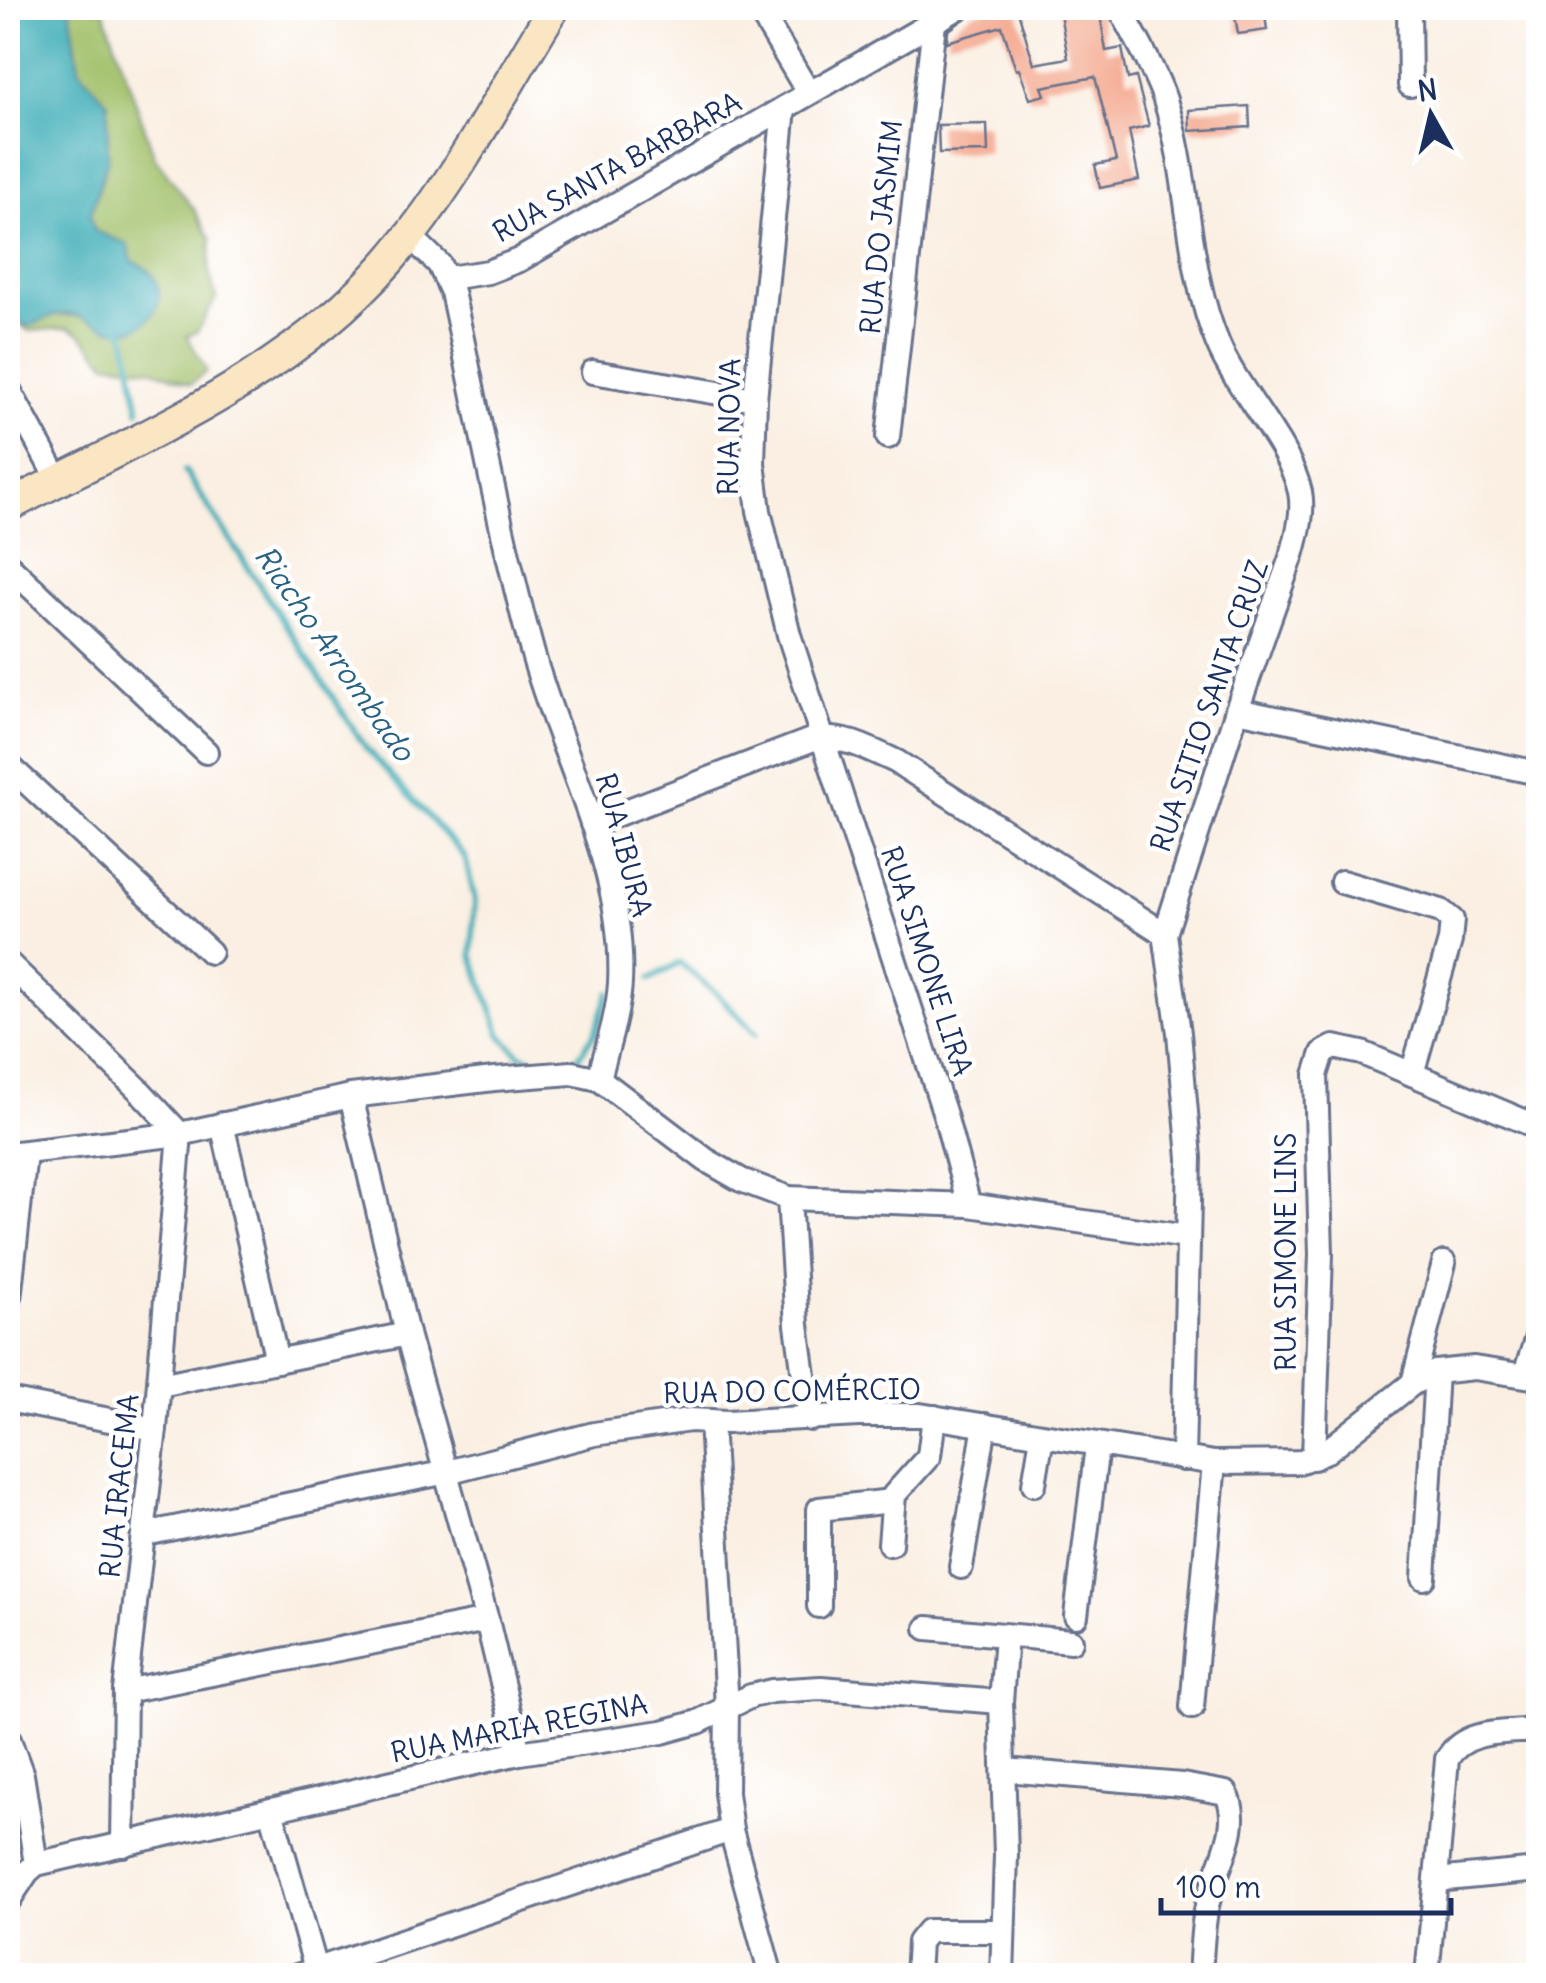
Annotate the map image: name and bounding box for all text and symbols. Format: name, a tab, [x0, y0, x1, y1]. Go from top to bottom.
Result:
north arrow	[1381, 65, 1481, 165]
text: N	[1415, 71, 1440, 109]
street label: RUA SANTA BARBARA	[486, 84, 748, 250]
street label: RUA DO JASMIM	[852, 118, 910, 336]
street label: RUA NOVA	[710, 358, 748, 496]
water label: Riacho Arrombado	[247, 538, 425, 770]
street label: RUA SITIO SANTA CRUZ	[1142, 555, 1276, 857]
street label: RUA IBURA	[588, 769, 660, 921]
street label: RUA SIMONE LIRA	[873, 842, 981, 1080]
street label: RUA SIMONE LINS	[1268, 1133, 1304, 1371]
street label: RUA DO COMÉRCIO	[663, 1370, 921, 1411]
street label: RUA IRACEMA	[91, 1392, 147, 1580]
street label: RUA MARIA REGINA	[388, 1685, 650, 1771]
scale bar	[1161, 1853, 1451, 1915]
text: 100 m	[1176, 1868, 1261, 1906]

